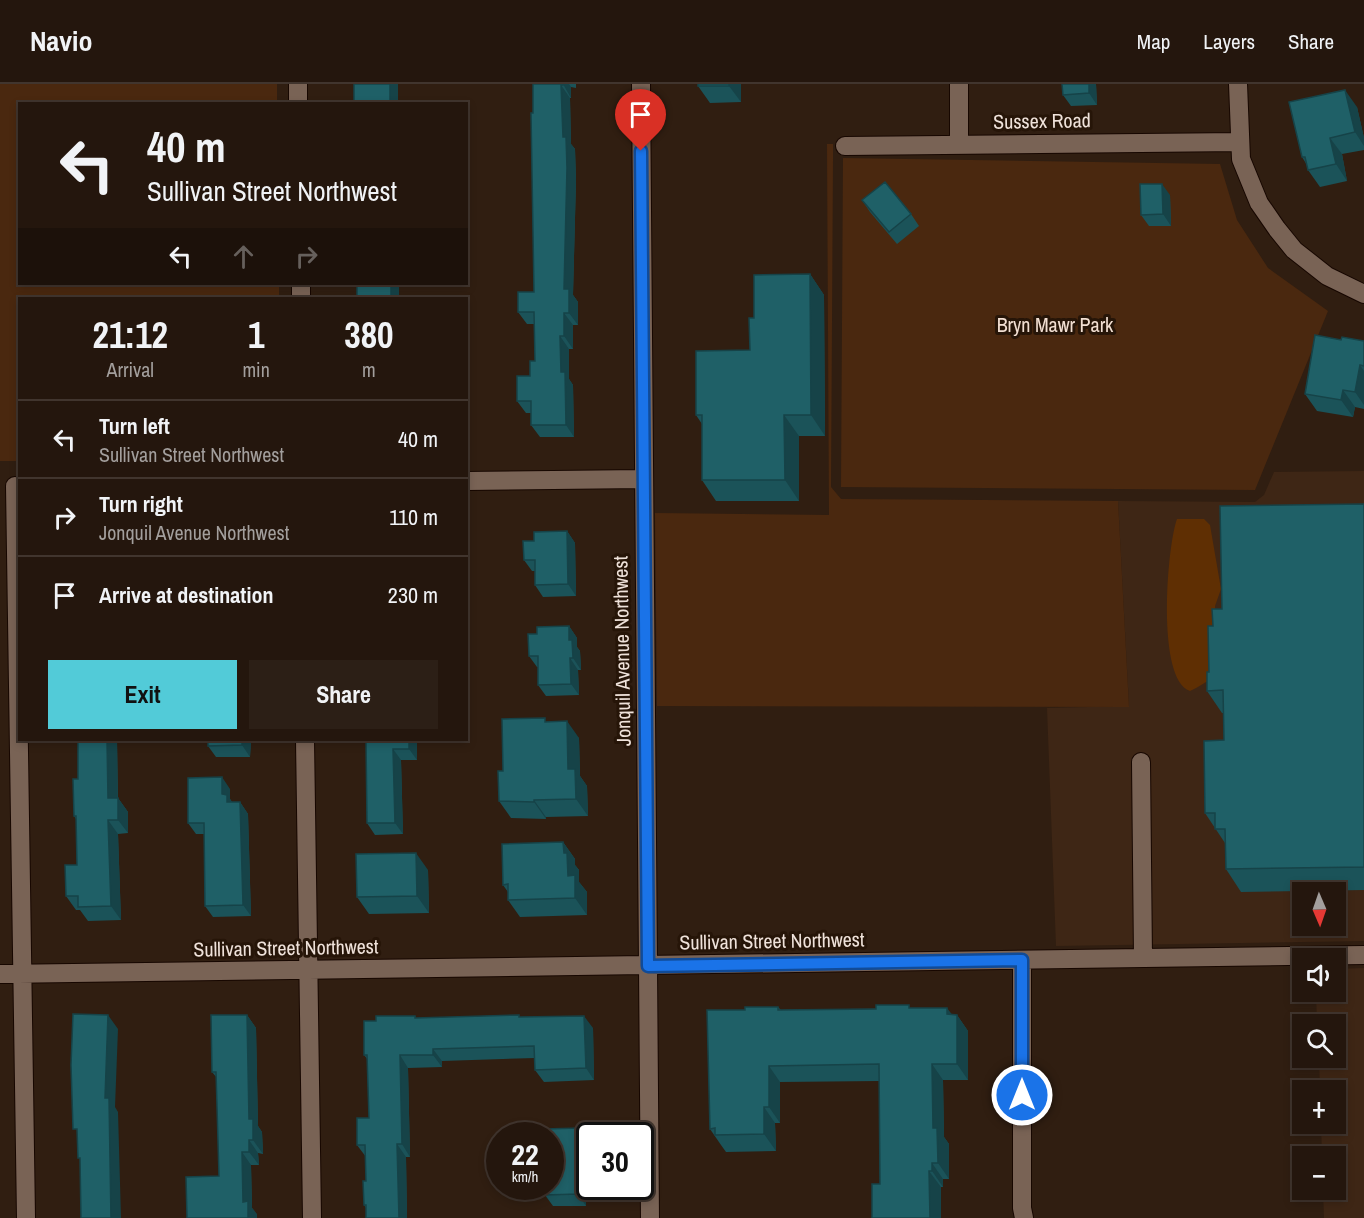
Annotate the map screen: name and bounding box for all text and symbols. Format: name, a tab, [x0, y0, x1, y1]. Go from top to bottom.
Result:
text: Navio	[30, 22, 93, 60]
text: Map	[1137, 27, 1170, 56]
text: Layers	[1203, 27, 1255, 56]
text: Share	[1288, 27, 1334, 56]
pin	[615, 89, 666, 151]
icon: arrive	[624, 98, 657, 131]
street label: Sussex Road	[993, 106, 1091, 135]
text: 40 m	[147, 119, 226, 175]
icon: left	[48, 126, 126, 204]
text: Sullivan Street Northwest	[147, 173, 397, 209]
icon: left	[164, 240, 197, 273]
icon: ahead	[227, 240, 260, 273]
icon: right	[290, 240, 323, 273]
text: 21:12	[92, 311, 168, 359]
text: 1	[248, 311, 264, 359]
text: 380	[344, 311, 394, 359]
park label: Bryn Mawr Park	[997, 311, 1114, 338]
text: Arrival	[107, 356, 154, 383]
text: min	[242, 356, 270, 383]
text: m	[362, 356, 376, 383]
text: Turn left	[99, 411, 170, 441]
icon: left	[48, 423, 81, 456]
text: 40 m	[398, 424, 438, 454]
text: Sullivan Street Northwest	[99, 441, 284, 468]
text: Turn right	[99, 489, 183, 519]
icon: right	[48, 501, 81, 534]
text: 110 m	[389, 502, 438, 532]
text: Jonquil Avenue Northwest	[99, 519, 289, 546]
street label: Jonquil Avenue Northwest	[606, 555, 637, 746]
icon: arrive	[48, 579, 81, 612]
text: Arrive at destination	[99, 580, 273, 610]
text: 230 m	[388, 580, 438, 610]
button: Exit	[48, 660, 237, 729]
button: Share	[249, 660, 438, 729]
north arrow	[1292, 882, 1346, 936]
map controls	[1292, 882, 1346, 1200]
street label: Sullivan Street Northwest	[679, 925, 865, 956]
street label: Sullivan Street Northwest	[193, 932, 379, 963]
button: sound	[1292, 948, 1346, 1002]
button: search	[1292, 1014, 1346, 1068]
position arrow	[990, 1063, 1054, 1127]
button: +	[1292, 1080, 1346, 1134]
speed limit sign: 30	[576, 1122, 654, 1200]
text: 22	[511, 1134, 539, 1174]
button: −	[1292, 1146, 1346, 1200]
text: km/h	[512, 1166, 538, 1187]

